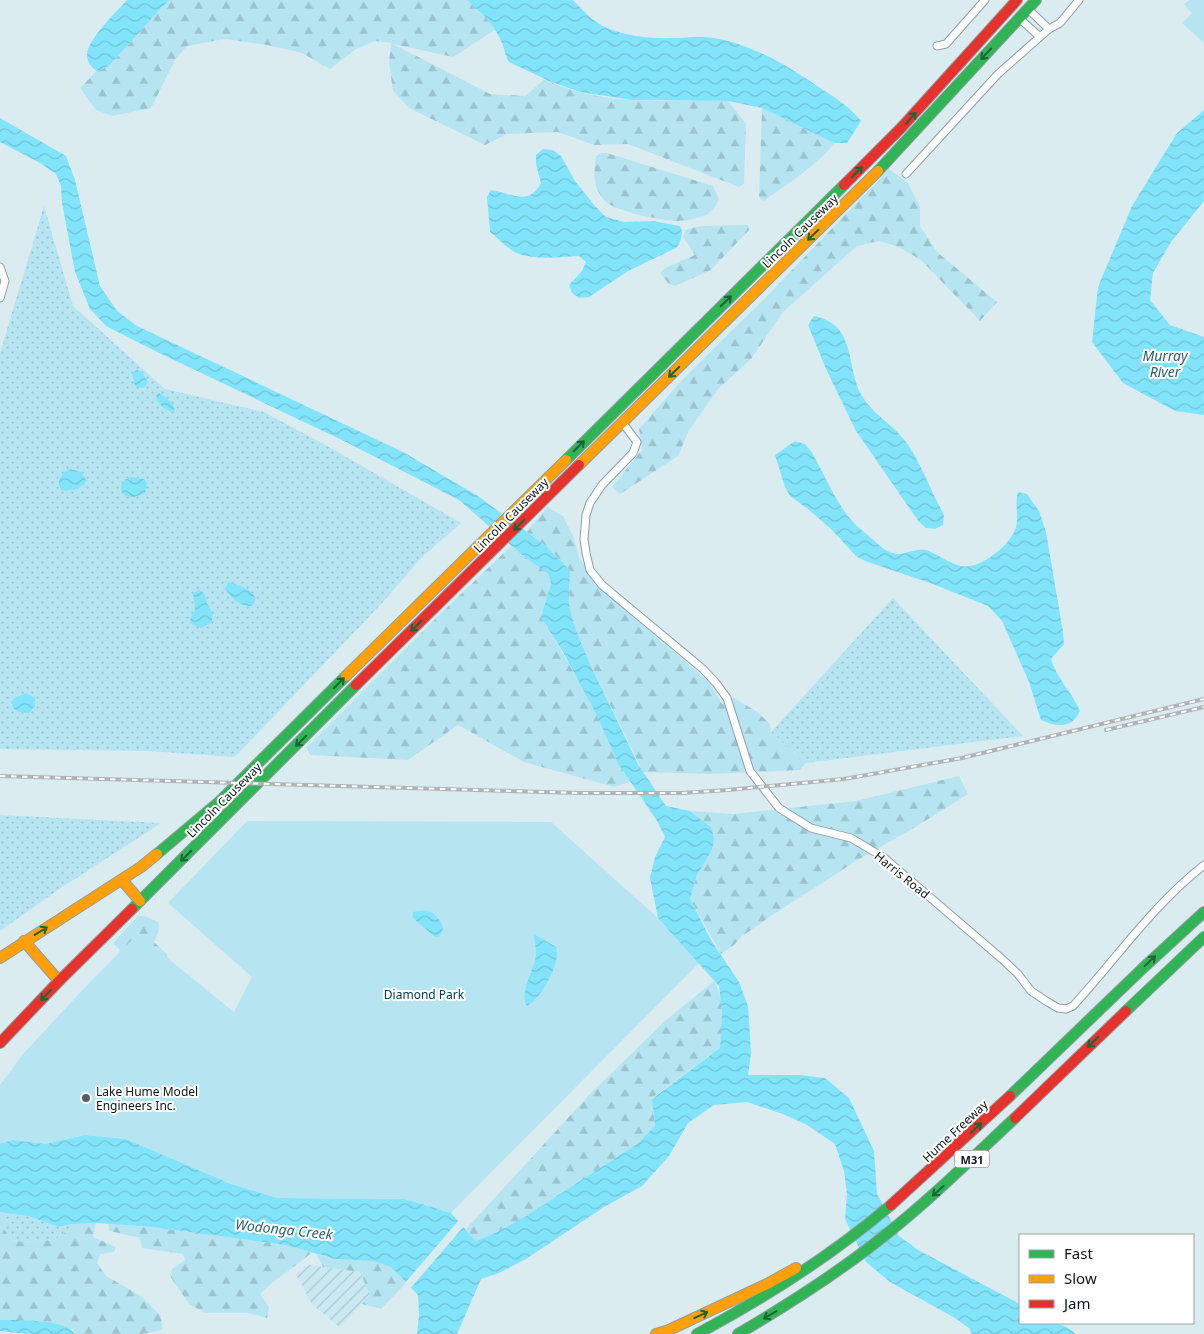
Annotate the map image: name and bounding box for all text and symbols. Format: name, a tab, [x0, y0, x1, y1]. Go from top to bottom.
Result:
one-way arrow	[980, 47, 992, 60]
one-way arrow	[905, 111, 917, 124]
one-way arrow	[851, 166, 863, 178]
street label: Lincoln Causeway	[758, 190, 842, 272]
one-way arrow	[807, 229, 819, 241]
one-way arrow	[720, 296, 732, 308]
water label: Murray River	[1142, 346, 1189, 381]
one-way arrow	[668, 366, 680, 378]
one-way arrow	[572, 440, 585, 452]
street label: Lincoln Causeway	[470, 473, 553, 556]
one-way arrow	[513, 518, 525, 531]
one-way arrow	[410, 620, 422, 633]
one-way arrow	[333, 677, 346, 689]
one-way arrow	[295, 735, 307, 747]
street label: Lincoln Causeway	[183, 758, 266, 841]
street label: Harris Road	[871, 848, 933, 902]
one-way arrow	[180, 850, 192, 862]
one-way arrow	[33, 926, 47, 936]
one-way arrow	[1144, 955, 1157, 967]
park label: Diamond Park	[384, 986, 465, 1003]
one-way arrow	[40, 989, 52, 1001]
one-way arrow	[1087, 1036, 1100, 1048]
place label: Lake Hume Model Engineers Inc.	[96, 1083, 198, 1114]
marker: Lake Hume Model Engineers Inc.	[80, 1092, 92, 1104]
street label: Hume Freeway	[919, 1096, 992, 1166]
one-way arrow	[969, 1123, 982, 1134]
road number: M31	[954, 1150, 990, 1168]
one-way arrow	[932, 1185, 944, 1197]
water label: Wodonga Creek	[234, 1214, 335, 1244]
legend	[1019, 1234, 1194, 1324]
text: Fast	[1064, 1243, 1093, 1263]
text: Slow	[1064, 1268, 1097, 1288]
text: Jam	[1062, 1293, 1091, 1313]
one-way arrow	[693, 1309, 708, 1319]
one-way arrow	[763, 1310, 778, 1320]

